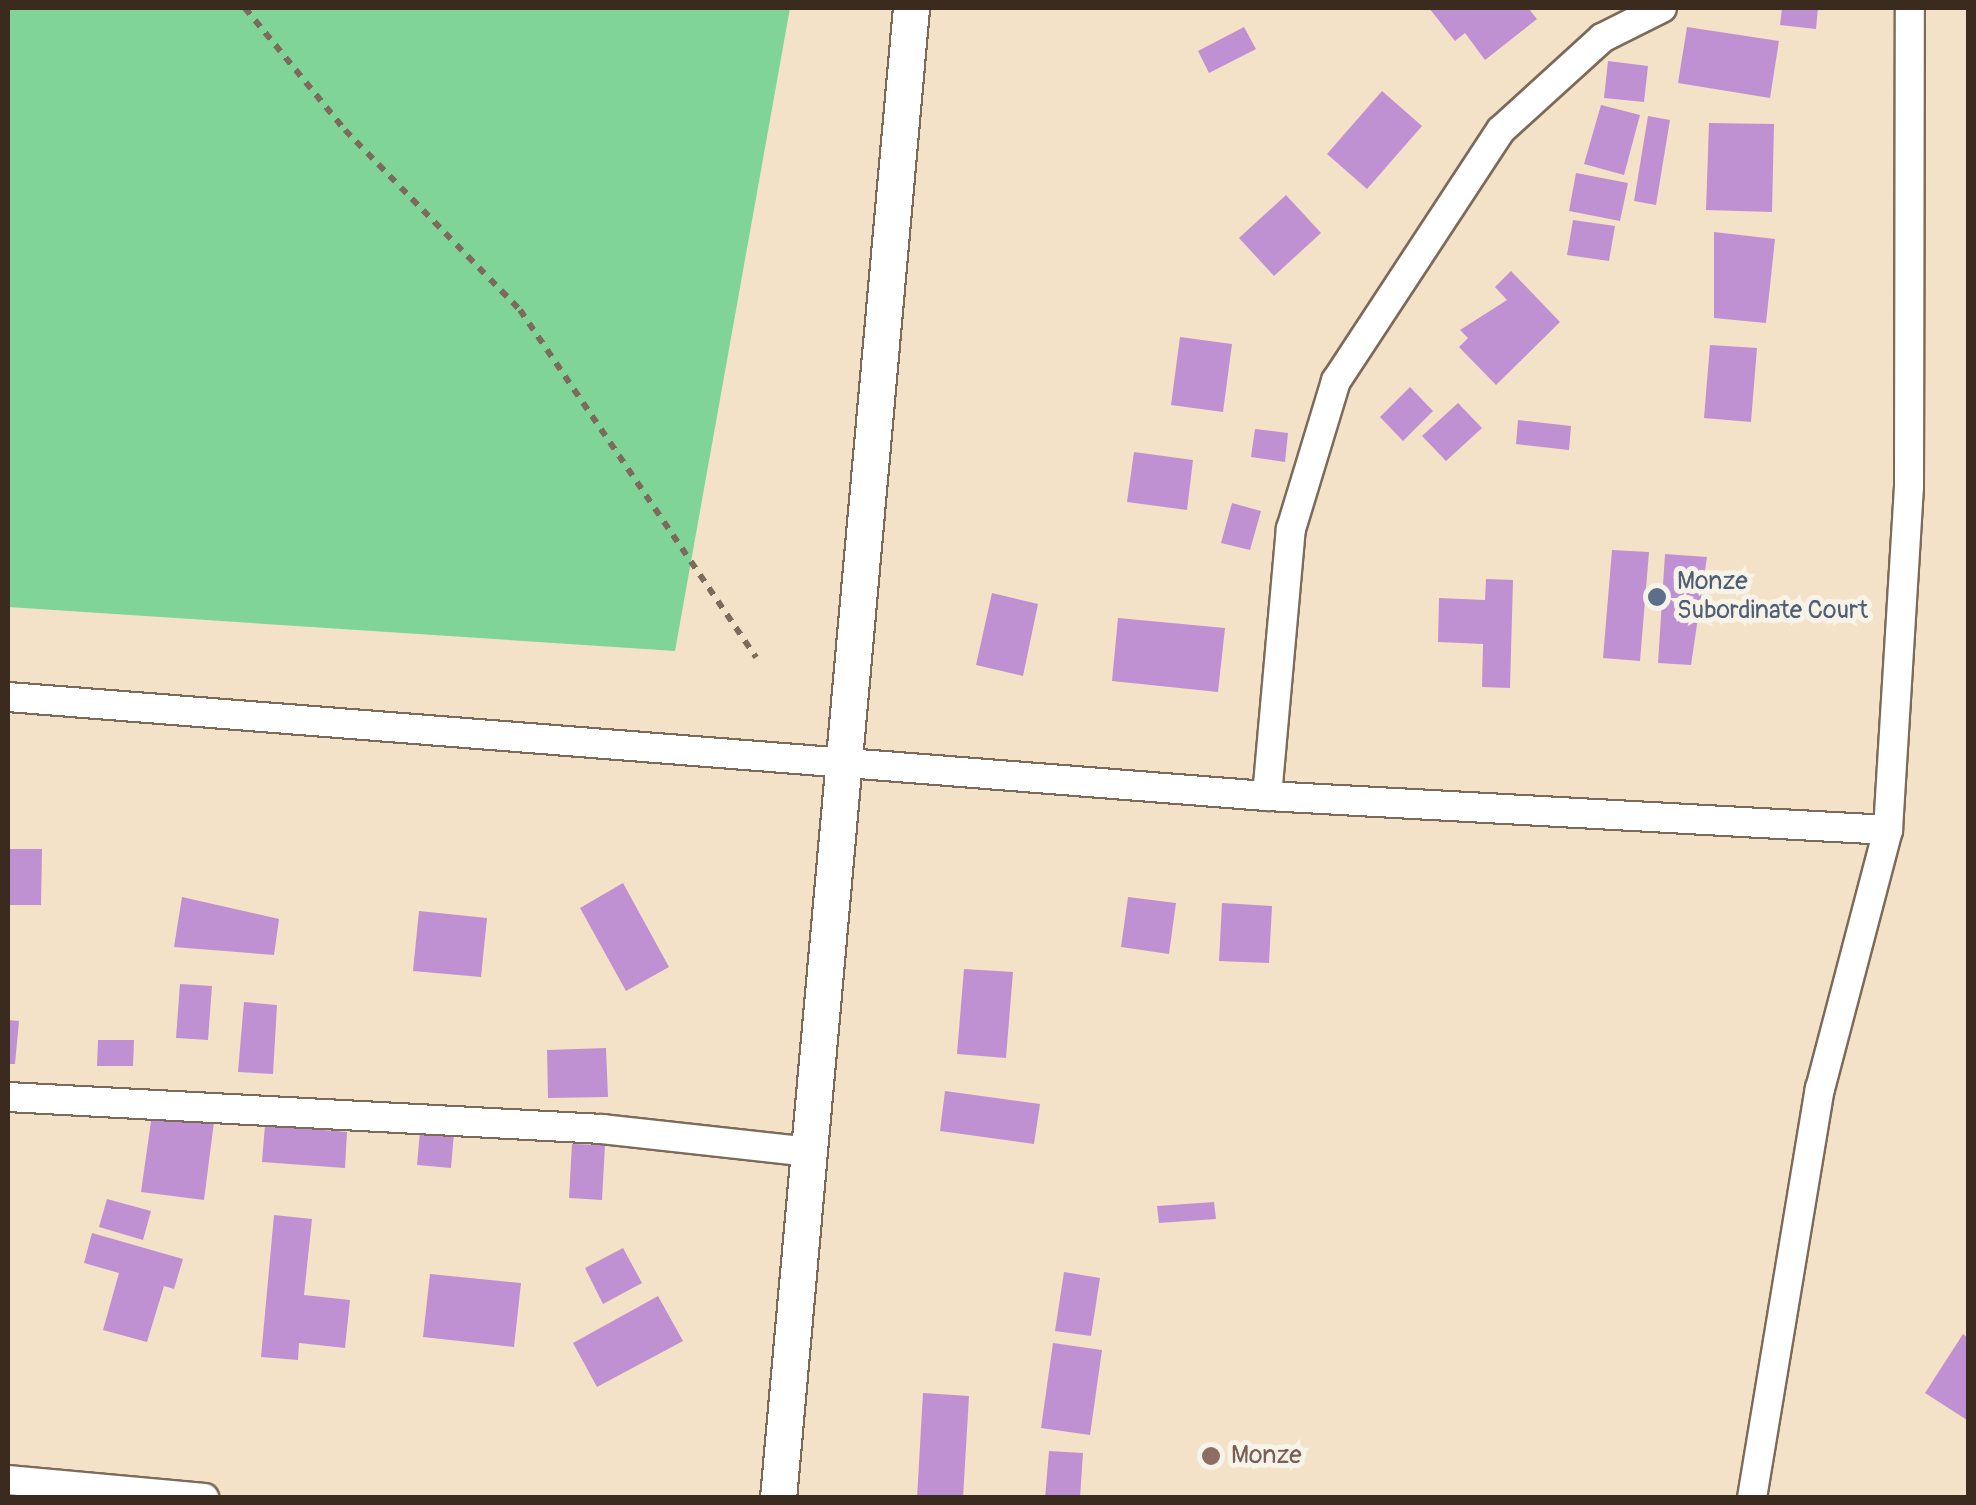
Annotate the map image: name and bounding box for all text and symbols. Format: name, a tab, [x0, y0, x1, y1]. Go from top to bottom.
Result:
place label: Monze Subordinate Court	[1677, 568, 1868, 627]
marker: Monze Subordinate Court	[1646, 586, 1668, 608]
place label: Monze	[1231, 1441, 1302, 1471]
marker: Monze	[1200, 1445, 1222, 1467]

